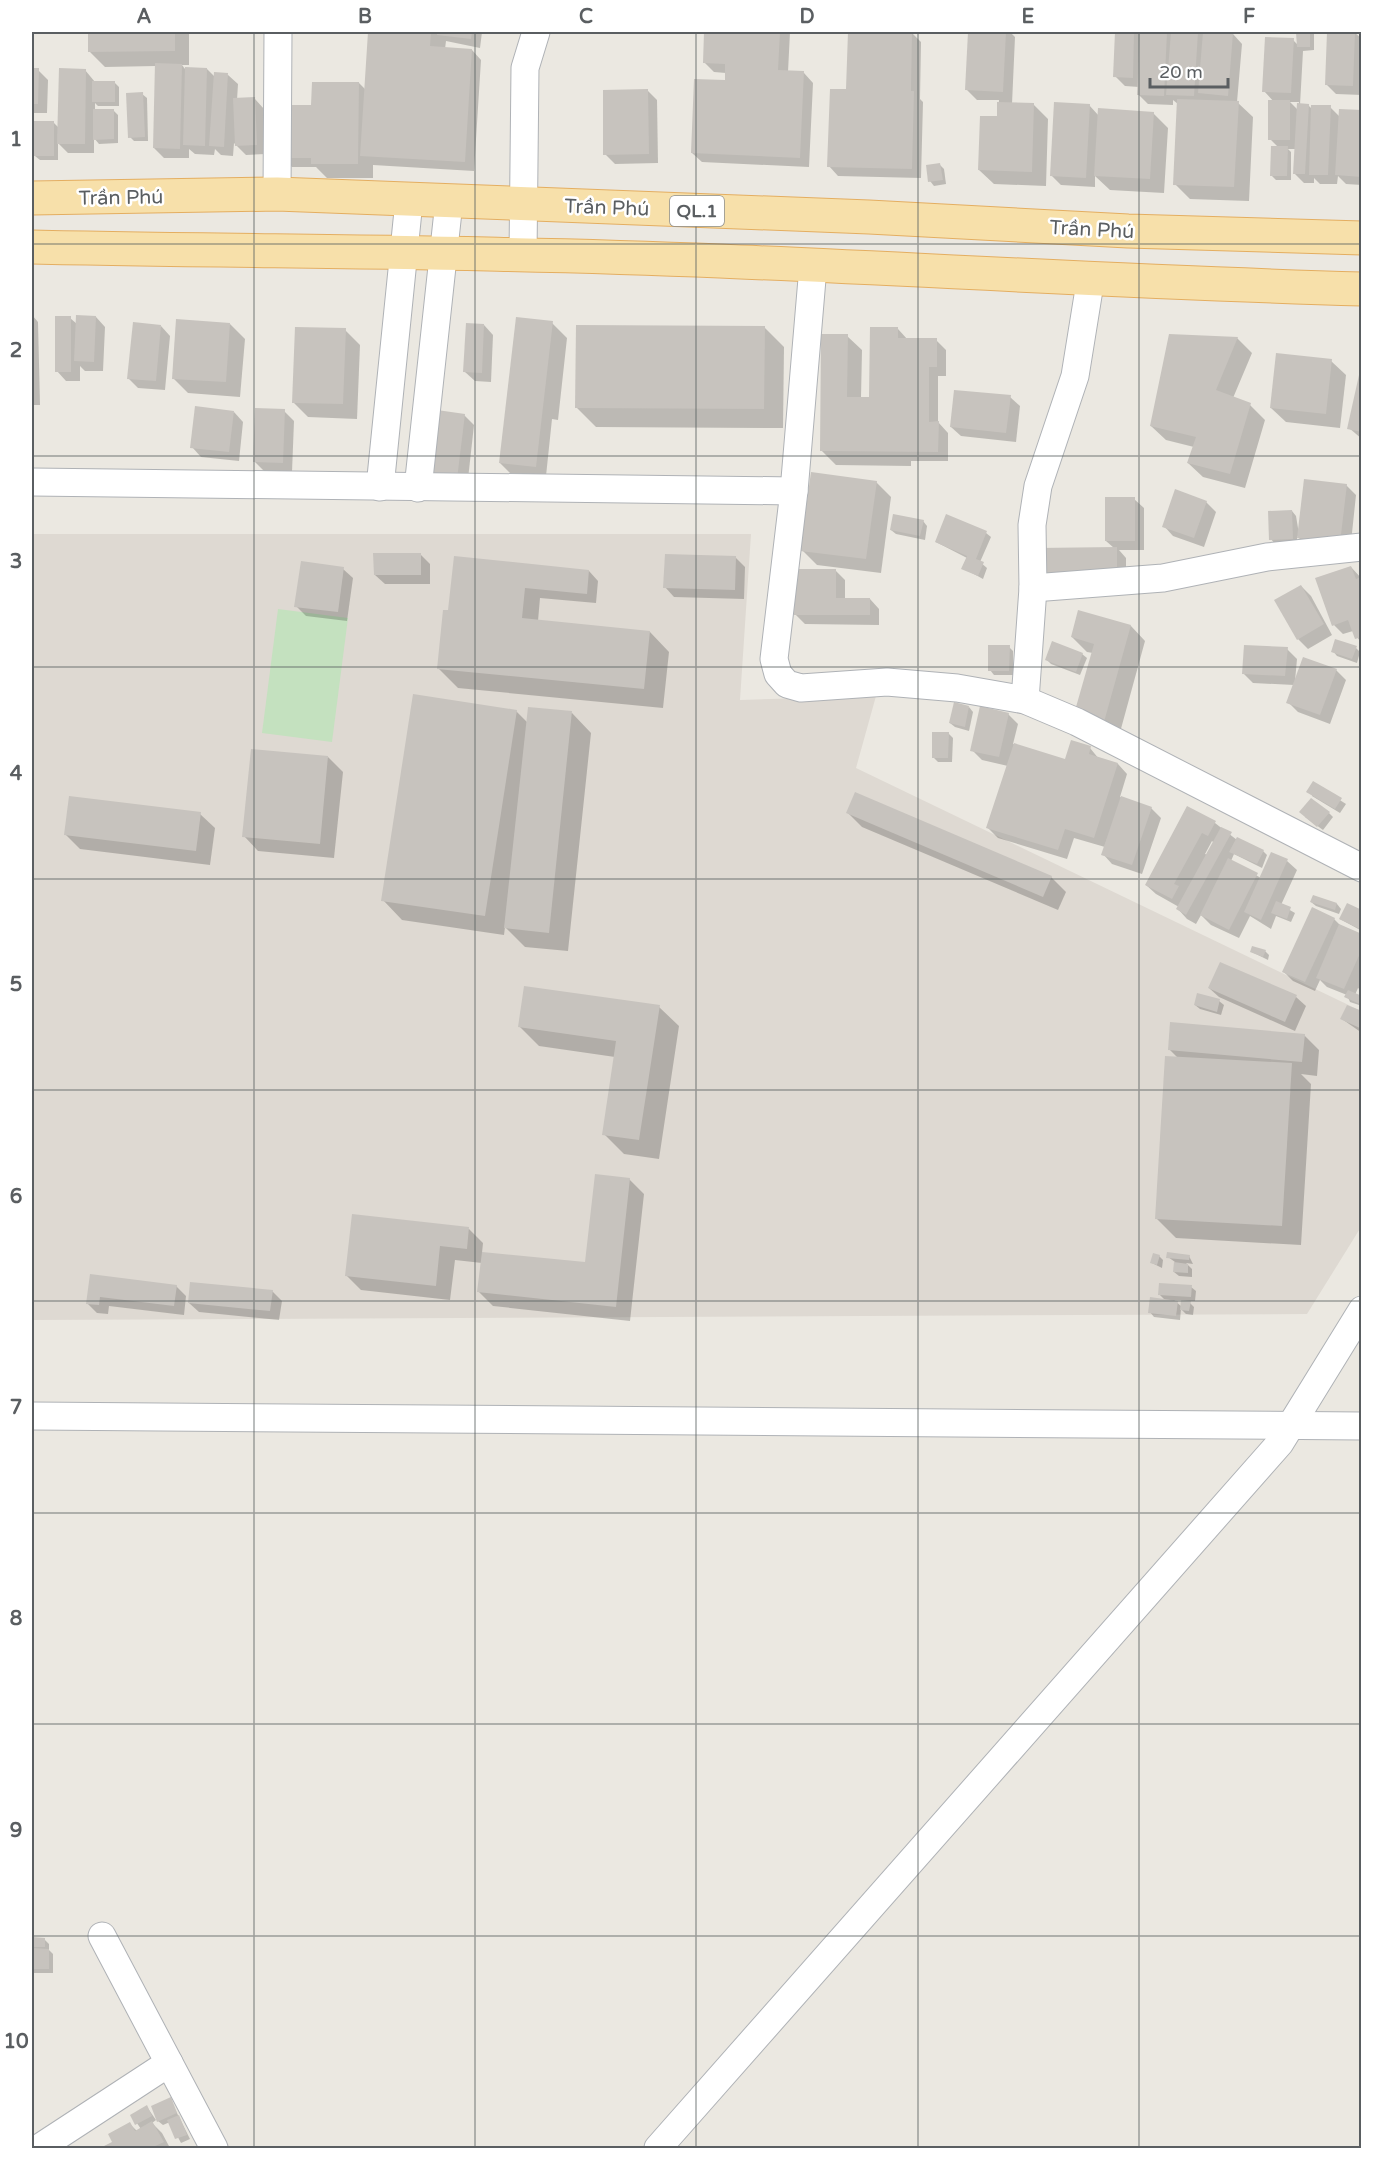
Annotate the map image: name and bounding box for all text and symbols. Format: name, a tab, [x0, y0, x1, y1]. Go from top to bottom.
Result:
text: A	[137, 5, 152, 29]
text: B	[358, 5, 372, 29]
text: C	[579, 5, 593, 29]
text: D	[799, 5, 815, 29]
text: E	[1022, 5, 1035, 29]
text: F	[1243, 5, 1255, 29]
scale bar	[1150, 51, 1228, 89]
text: 20 m	[1159, 61, 1203, 83]
text: 1	[10, 128, 22, 152]
street label: Trần Phú	[78, 185, 164, 211]
street label: Trần Phú	[564, 195, 650, 221]
road number: QL.1	[670, 196, 724, 226]
street label: Trần Phú	[1049, 216, 1135, 244]
text: 2	[10, 339, 22, 363]
text: 3	[10, 550, 22, 574]
text: 4	[10, 762, 23, 786]
text: 5	[10, 973, 22, 997]
text: 6	[10, 1185, 22, 1209]
text: 7	[10, 1396, 22, 1420]
text: 8	[10, 1607, 22, 1631]
text: 9	[10, 1819, 22, 1843]
text: 10	[3, 2030, 29, 2054]

